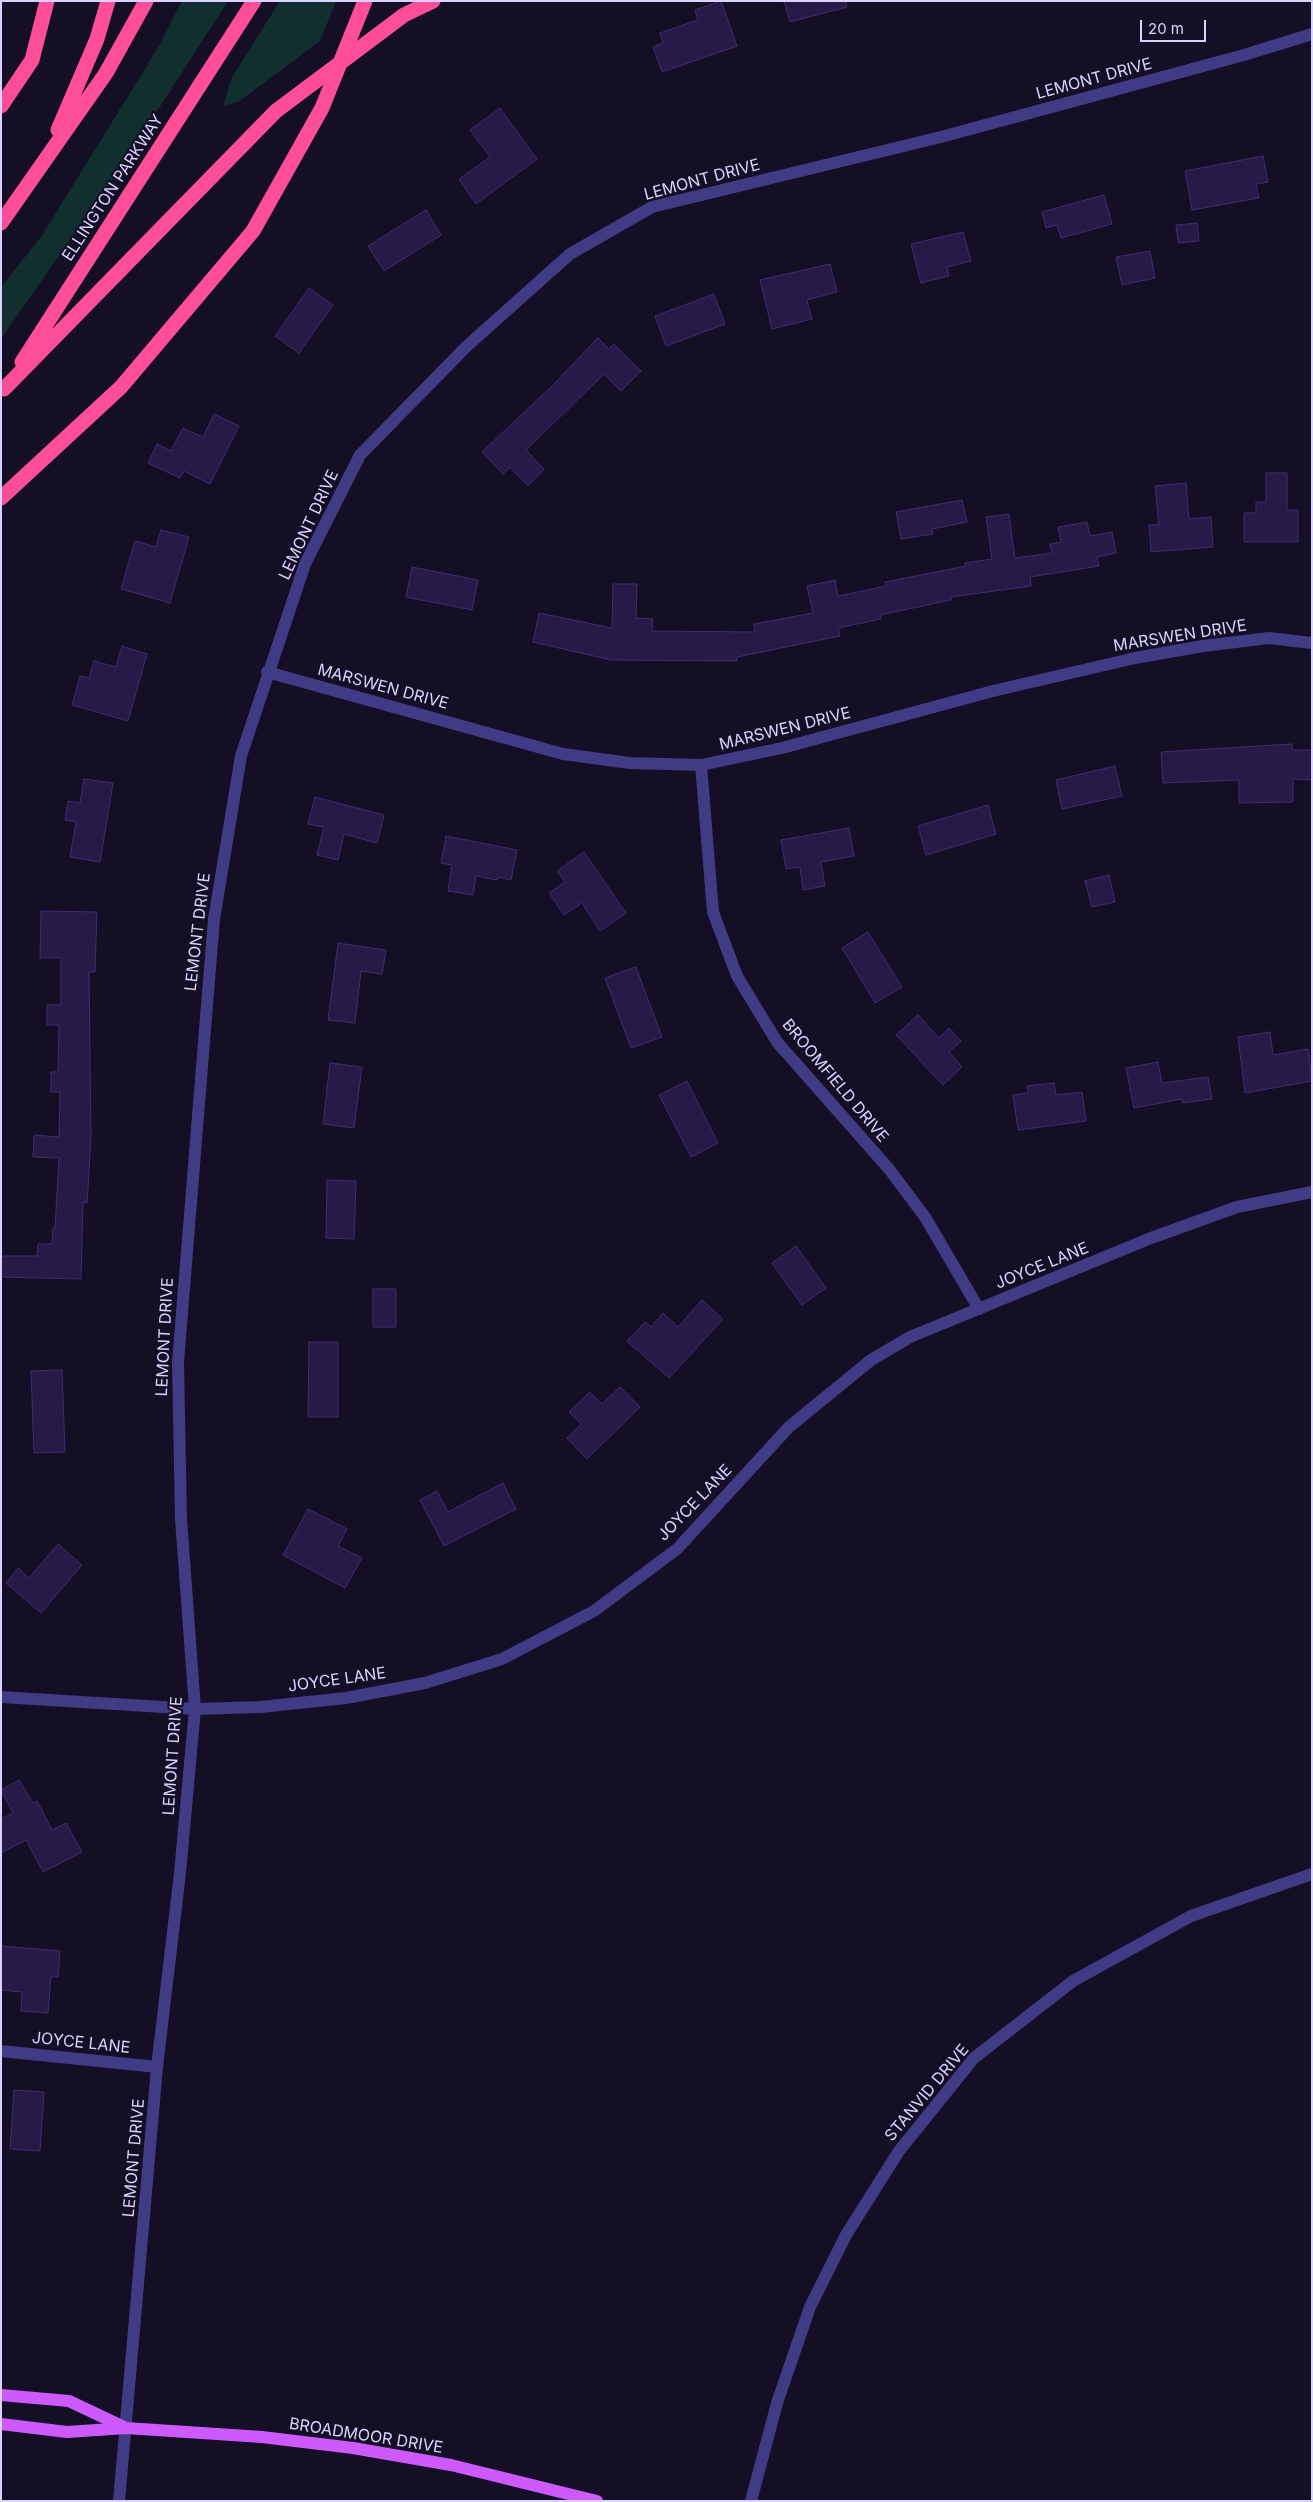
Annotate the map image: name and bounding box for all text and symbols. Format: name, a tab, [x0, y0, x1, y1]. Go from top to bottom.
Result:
scale bar	[1143, 10, 1209, 42]
text: 20 m	[1148, 19, 1184, 38]
street label: LEMONT DRIVE	[1034, 54, 1154, 104]
street label: ELLINGTON PARKWAY	[58, 111, 168, 265]
street label: LEMONT DRIVE	[642, 155, 762, 205]
street label: LEMONT DRIVE	[275, 467, 343, 583]
street label: MARSWEN DRIVE	[1112, 616, 1248, 656]
street label: MARSWEN DRIVE	[315, 660, 451, 714]
street label: MARSWEN DRIVE	[717, 703, 853, 755]
street label: LEMONT DRIVE	[181, 872, 215, 992]
street label: BROOMFIELD DRIVE	[778, 1015, 892, 1147]
street label: JOYCE LANE	[993, 1239, 1091, 1293]
street label: LEMONT DRIVE	[152, 1277, 178, 1397]
street label: JOYCE LANE	[654, 1461, 736, 1545]
street label: JOYCE LANE	[287, 1664, 387, 1696]
street label: LEMONT DRIVE	[159, 1696, 187, 1816]
street label: JOYCE LANE	[31, 2028, 131, 2058]
street label: STANVID DRIVE	[881, 2041, 973, 2145]
street label: LEMONT DRIVE	[119, 2098, 149, 2218]
street label: BROADMOOR DRIVE	[288, 2414, 444, 2458]

